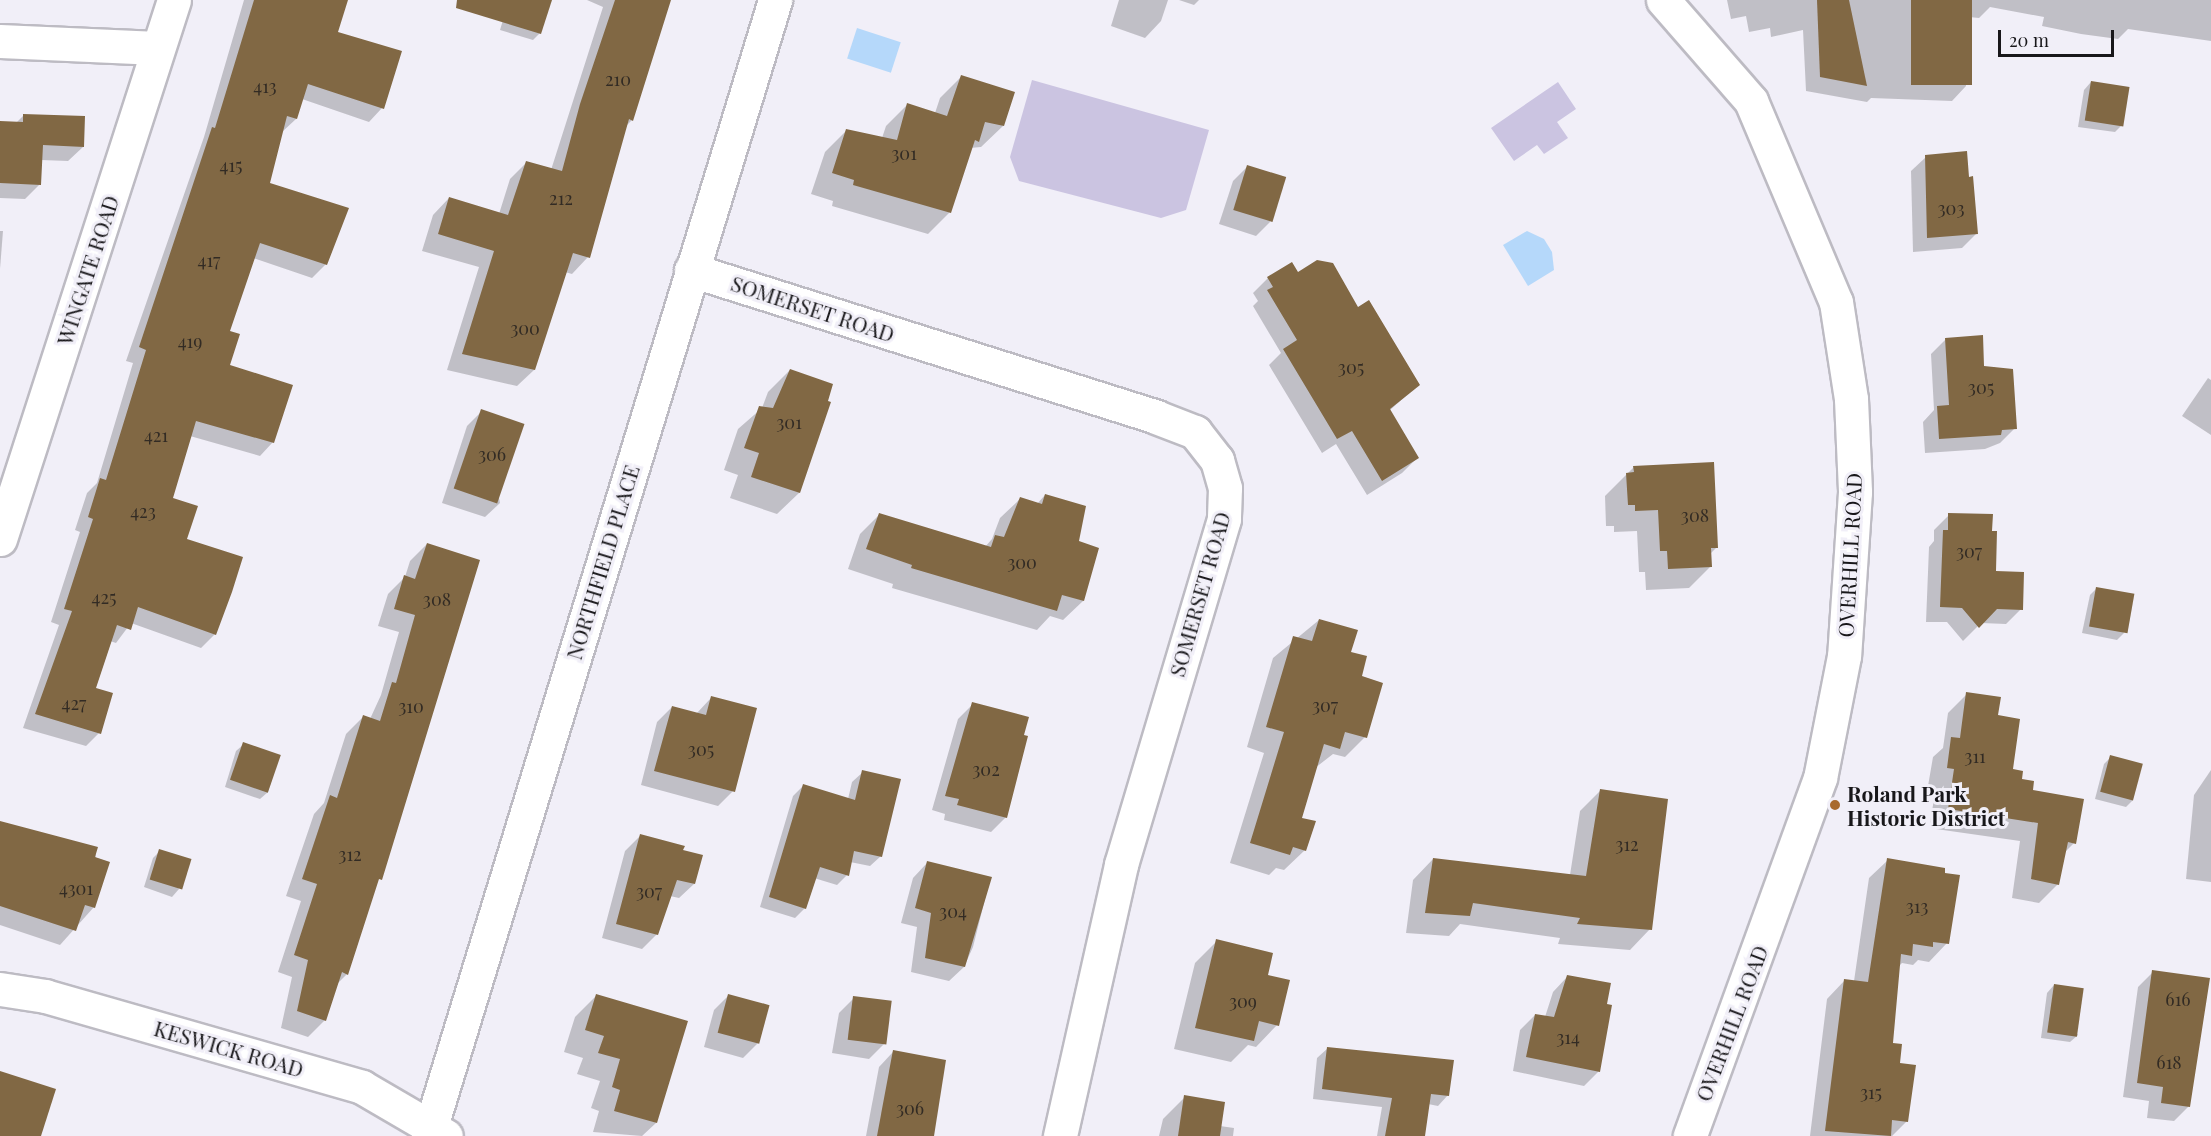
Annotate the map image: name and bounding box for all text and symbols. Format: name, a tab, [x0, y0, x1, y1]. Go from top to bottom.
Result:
scale bar	[2001, 18, 2116, 56]
text: 20 m	[2009, 28, 2049, 52]
house number: 210	[605, 68, 631, 90]
house number: 413	[253, 75, 277, 97]
house number: 301	[891, 142, 917, 164]
house number: 415	[220, 154, 242, 176]
house number: 212	[549, 187, 573, 209]
street label: WINGATE ROAD	[51, 192, 123, 348]
house number: 303	[1937, 197, 1965, 219]
house number: 417	[198, 249, 220, 271]
street label: SOMERSET ROAD	[728, 270, 898, 346]
house number: 300	[510, 317, 540, 339]
house number: 419	[178, 330, 202, 352]
house number: 305	[1338, 356, 1364, 378]
house number: 305	[1968, 376, 1994, 398]
house number: 301	[776, 411, 802, 433]
house number: 421	[144, 424, 168, 446]
house number: 306	[478, 443, 506, 465]
street label: NORTHFIELD PLACE	[560, 462, 644, 662]
street label: OVERHILL ROAD	[1832, 472, 1866, 638]
house number: 423	[130, 500, 156, 522]
house number: 308	[1681, 504, 1709, 526]
street label: SOMERSET ROAD	[1163, 509, 1235, 679]
house number: 307	[1956, 540, 1982, 562]
house number: 300	[1007, 551, 1037, 573]
house number: 425	[92, 586, 116, 608]
house number: 308	[423, 588, 451, 610]
house number: 427	[62, 692, 86, 714]
house number: 307	[1312, 694, 1338, 716]
house number: 310	[398, 695, 424, 717]
house number: 305	[688, 738, 714, 760]
house number: 311	[1964, 745, 1986, 767]
house number: 302	[972, 758, 1000, 780]
place label: Roland Park Historic District	[1847, 780, 2005, 830]
marker: Roland Park Historic District	[1828, 798, 1842, 812]
house number: 312	[1615, 833, 1639, 855]
house number: 312	[338, 843, 362, 865]
house number: 4301	[59, 877, 93, 899]
house number: 307	[636, 880, 662, 902]
house number: 313	[1906, 895, 1928, 917]
house number: 304	[939, 900, 967, 922]
street label: OVERHILL ROAD	[1690, 942, 1772, 1104]
house number: 616	[2165, 988, 2191, 1010]
house number: 309	[1229, 990, 1257, 1012]
street label: KESWICK ROAD	[151, 1015, 307, 1081]
house number: 314	[1556, 1026, 1580, 1048]
house number: 618	[2156, 1051, 2182, 1073]
house number: 315	[1860, 1081, 1882, 1103]
house number: 306	[896, 1097, 924, 1119]

